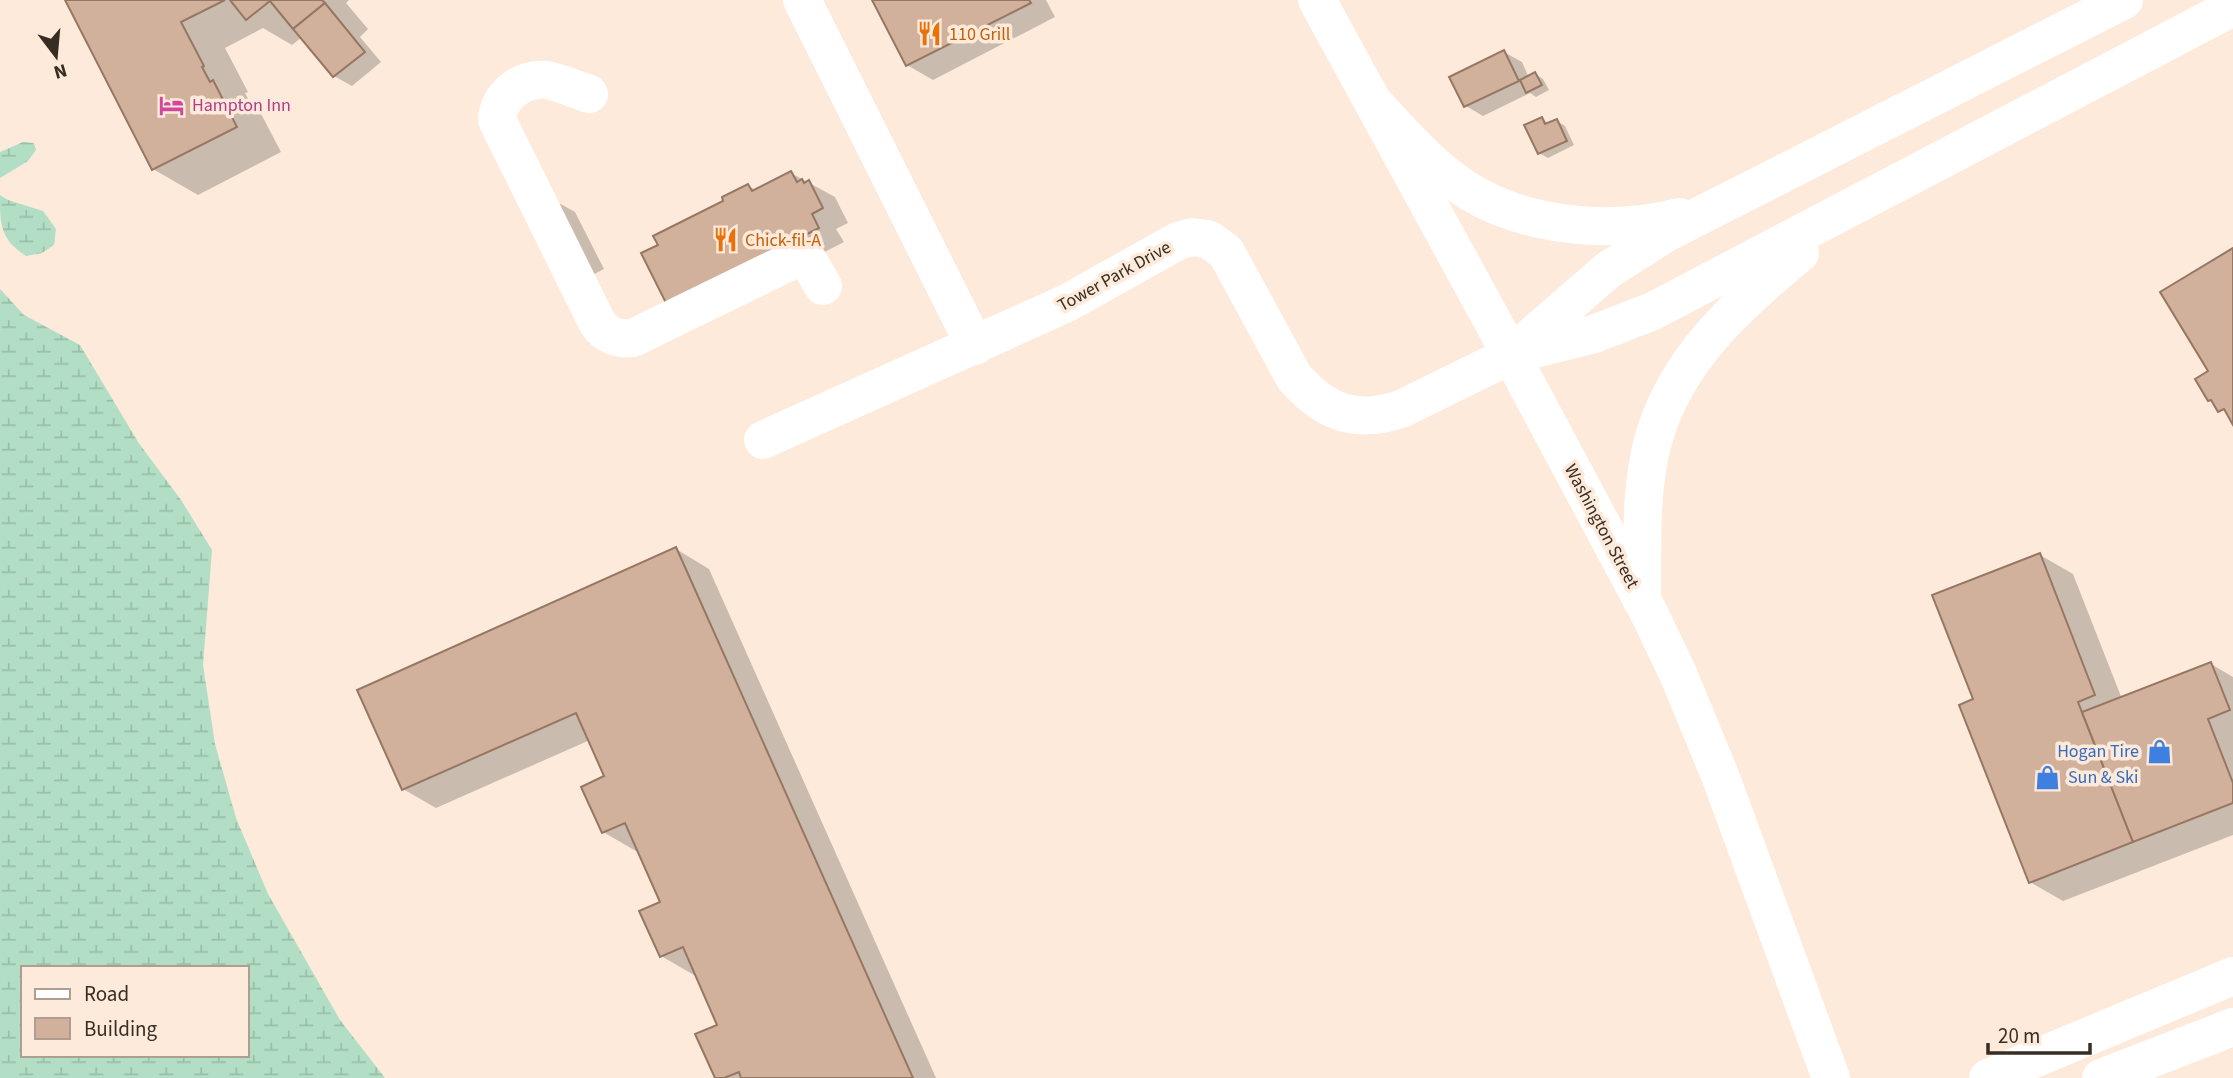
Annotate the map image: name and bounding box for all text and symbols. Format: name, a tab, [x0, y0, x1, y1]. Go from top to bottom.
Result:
restaurant icon: 110 Grill	[915, 20, 943, 48]
north arrow	[21, 21, 91, 91]
place label: 110 Grill	[949, 22, 1010, 47]
text: N	[50, 56, 70, 86]
hotel icon: Hampton Inn	[158, 91, 186, 119]
place label: Hampton Inn	[192, 93, 291, 118]
restaurant icon: Chick-fil-A	[711, 226, 739, 254]
place label: Chick-fil-A	[745, 228, 821, 253]
street label: Tower Park Drive	[1053, 235, 1175, 318]
street label: Washington Street	[1558, 460, 1645, 593]
shop icon: Hogan Tire	[2145, 737, 2173, 765]
place label: Hogan Tire	[2057, 739, 2139, 764]
shop icon: Sun & Ski	[2034, 763, 2062, 791]
place label: Sun & Ski	[2068, 765, 2138, 790]
legend	[21, 966, 248, 1057]
text: Road	[84, 979, 129, 1009]
scale bar	[1988, 1012, 2090, 1056]
text: Building	[84, 1014, 158, 1044]
text: 20 m	[1998, 1021, 2040, 1051]

